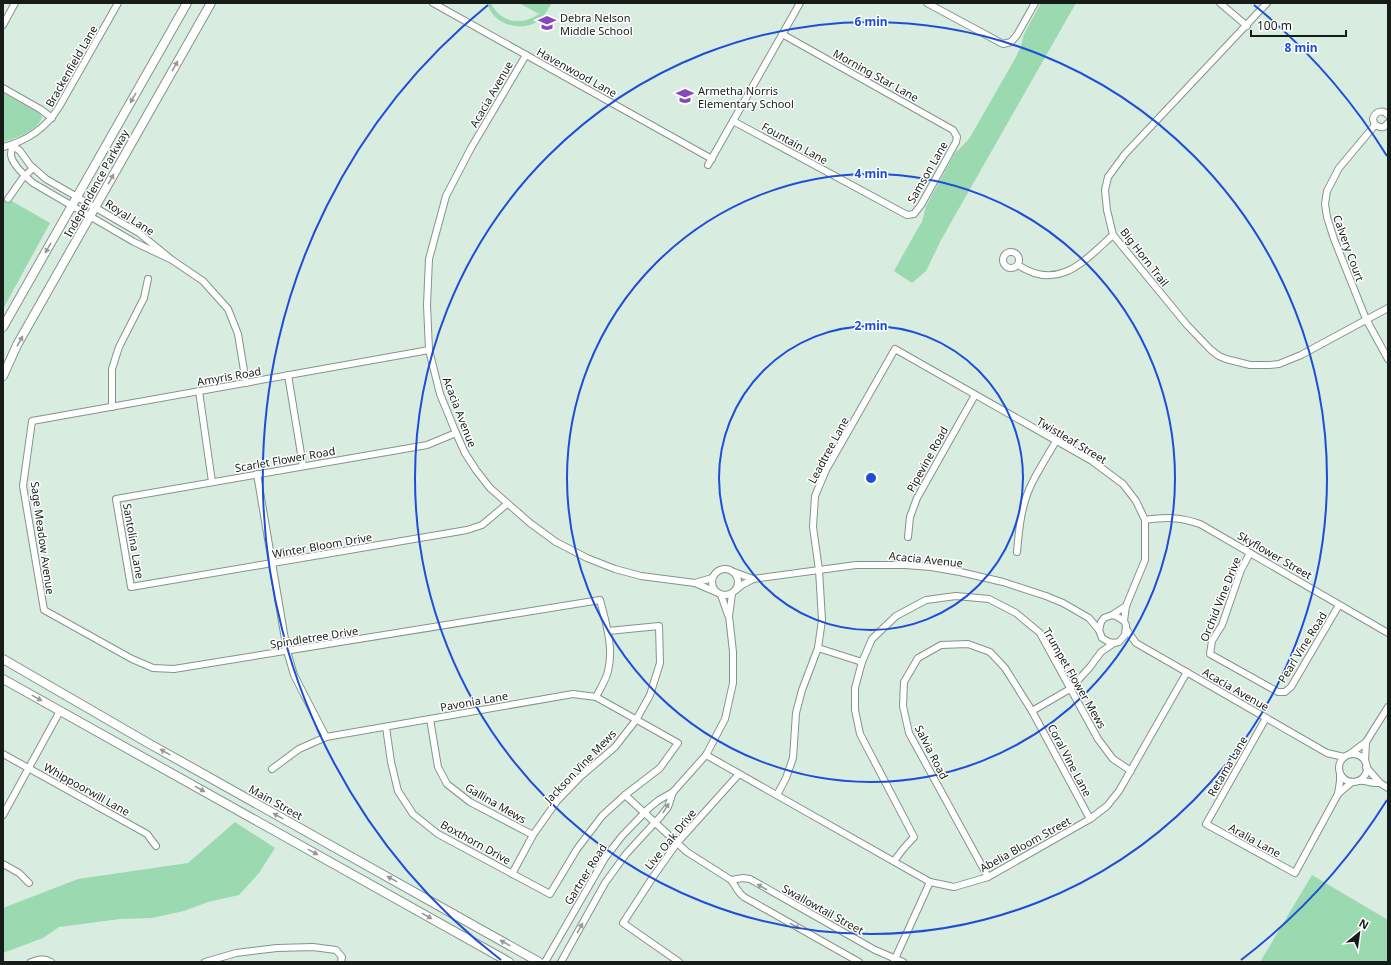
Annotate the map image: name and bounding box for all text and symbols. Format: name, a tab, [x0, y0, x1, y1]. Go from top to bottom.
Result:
place label: Debra Nelson Middle School	[560, 10, 633, 38]
scale bar	[1251, 12, 1346, 38]
school or university icon: Debra Nelson Middle School	[537, 13, 557, 33]
text: 6 min	[854, 13, 888, 30]
text: 100 m	[1257, 17, 1292, 34]
street label: Brackenfield Lane	[41, 22, 101, 110]
text: 8 min	[1284, 39, 1318, 56]
street label: Havenwood Lane	[534, 44, 620, 100]
street label: Morning Star Lane	[830, 45, 922, 105]
street label: Acacia Avenue	[466, 58, 516, 130]
one-way arrow	[172, 60, 179, 71]
place label: Armetha Norris Elementary School	[698, 83, 794, 111]
school or university icon: Armetha Norris Elementary School	[675, 86, 695, 106]
one-way arrow	[129, 92, 136, 104]
street label: Fountain Lane	[759, 119, 831, 167]
street label: Independence Parkway	[60, 126, 132, 240]
street label: Samson Lane	[903, 138, 951, 206]
text: 4 min	[854, 165, 888, 182]
one-way arrow	[108, 173, 115, 185]
street label: Royal Lane	[103, 196, 157, 238]
street label: Calvery Court	[1330, 213, 1368, 283]
street label: Big Horn Trail	[1117, 225, 1173, 289]
one-way arrow	[45, 242, 52, 253]
text: 2 min	[854, 317, 888, 334]
one-way arrow	[17, 335, 23, 347]
street label: Amyris Road	[196, 363, 262, 389]
street label: Acacia Avenue	[440, 375, 480, 449]
street label: Twistleaf Street	[1034, 413, 1110, 467]
street label: Leadtree Lane	[804, 414, 852, 486]
street label: Pipevine Road	[903, 423, 951, 495]
street label: Scarlet Flower Road	[234, 443, 336, 475]
centre of rings	[864, 471, 878, 485]
street label: Sage Meadow Avenue	[28, 481, 58, 595]
street label: Santolina Lane	[120, 502, 148, 580]
street label: Skyflower Street	[1235, 528, 1315, 582]
street label: Winter Bloom Drive	[271, 529, 373, 561]
street label: Acacia Avenue	[888, 548, 964, 570]
street label: Orchid Vine Drive	[1196, 554, 1244, 644]
street label: Pearl Vine Road	[1274, 609, 1330, 685]
street label: Spindletree Drive	[269, 623, 359, 651]
street label: Trumpet Flower Mews	[1040, 625, 1110, 731]
street label: Acacia Avenue	[1200, 664, 1272, 714]
street label: Pavonia Lane	[439, 688, 509, 714]
one-way arrow	[31, 695, 43, 702]
street label: Coral Vine Lane	[1045, 721, 1095, 799]
street label: Salvia Road	[912, 722, 952, 782]
street label: Jackson Vine Mews	[540, 726, 619, 807]
street label: Retama Lane	[1204, 733, 1250, 799]
one-way arrow	[159, 749, 171, 756]
street label: Whippoorwill Lane	[41, 759, 133, 819]
street label: Gallina Mews	[463, 779, 529, 827]
street label: Main Street	[246, 781, 306, 823]
one-way arrow	[194, 785, 206, 792]
one-way arrow	[662, 802, 669, 814]
street label: Live Oak Drive	[641, 806, 699, 872]
one-way arrow	[273, 812, 284, 819]
street label: Abelia Bloom Street	[977, 813, 1073, 875]
street label: Boxthorn Drive	[438, 816, 514, 868]
street label: Aralia Lane	[1226, 820, 1284, 860]
street label: Gartner Road	[560, 841, 610, 907]
one-way arrow	[307, 849, 319, 856]
one-way arrow	[386, 876, 398, 883]
street label: Swallowtail Street	[780, 880, 866, 938]
one-way arrow	[756, 883, 768, 890]
one-way arrow	[421, 912, 432, 919]
north arrow	[1339, 913, 1379, 953]
text: N	[1357, 915, 1372, 933]
one-way arrow	[577, 922, 583, 934]
one-way arrow	[789, 922, 801, 929]
one-way arrow	[499, 940, 511, 946]

